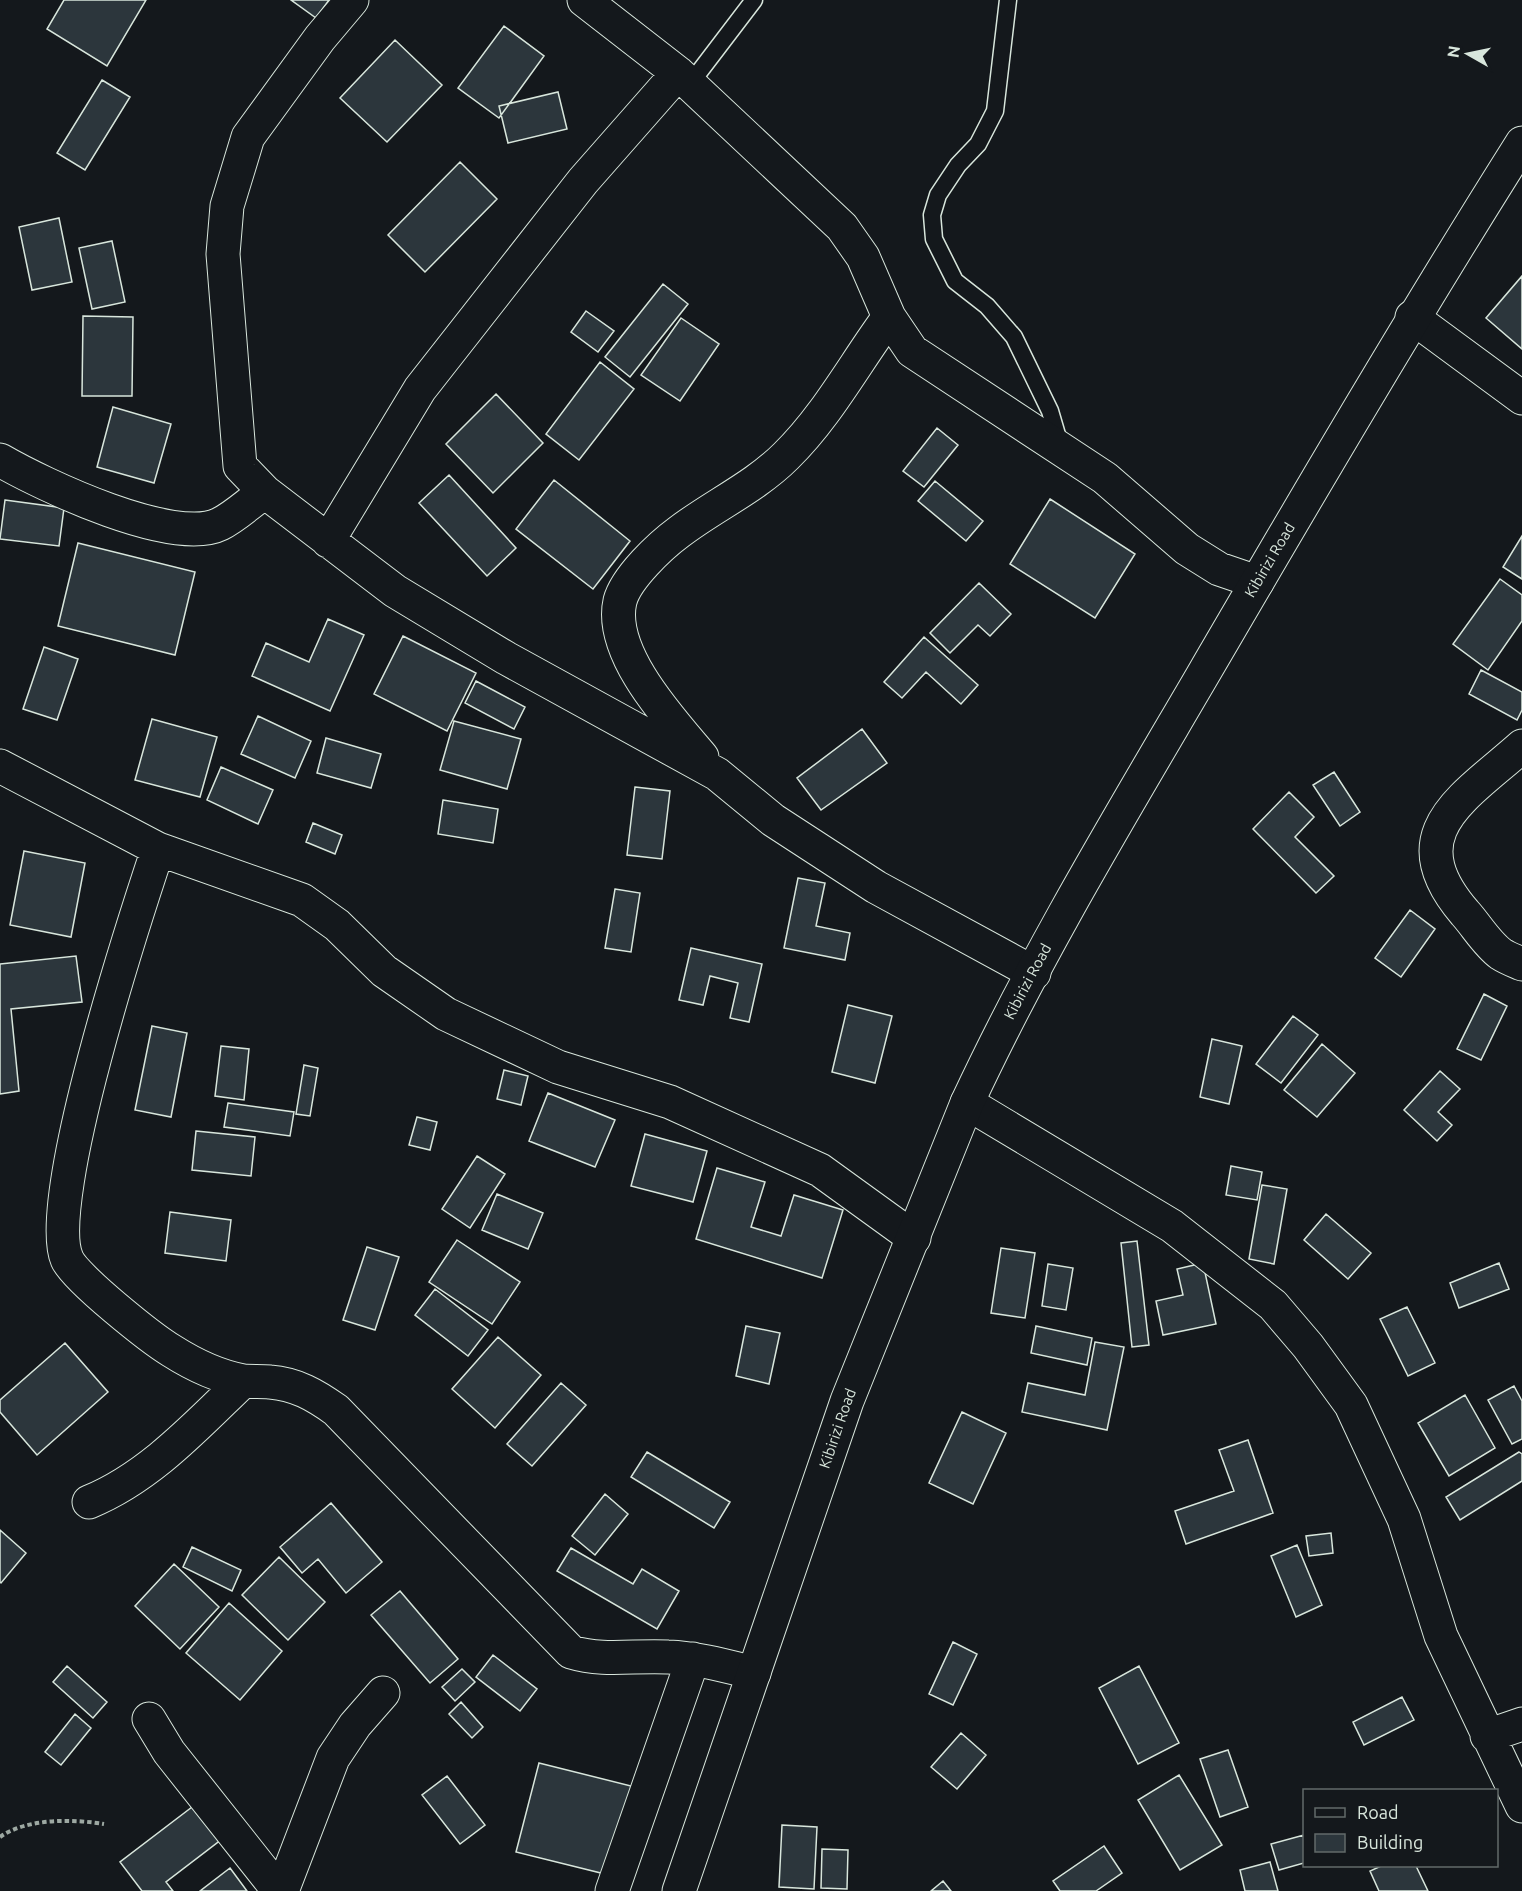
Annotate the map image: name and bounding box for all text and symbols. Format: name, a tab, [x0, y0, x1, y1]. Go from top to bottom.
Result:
north arrow	[1438, 24, 1498, 84]
text: N	[1443, 44, 1463, 59]
street label: Kibirizi Road	[1241, 520, 1298, 600]
street label: Kibirizi Road	[1000, 940, 1054, 1022]
street label: Kibirizi Road	[816, 1386, 859, 1471]
legend	[1303, 1789, 1498, 1867]
text: Road	[1357, 1802, 1399, 1822]
text: Building	[1357, 1832, 1423, 1852]

